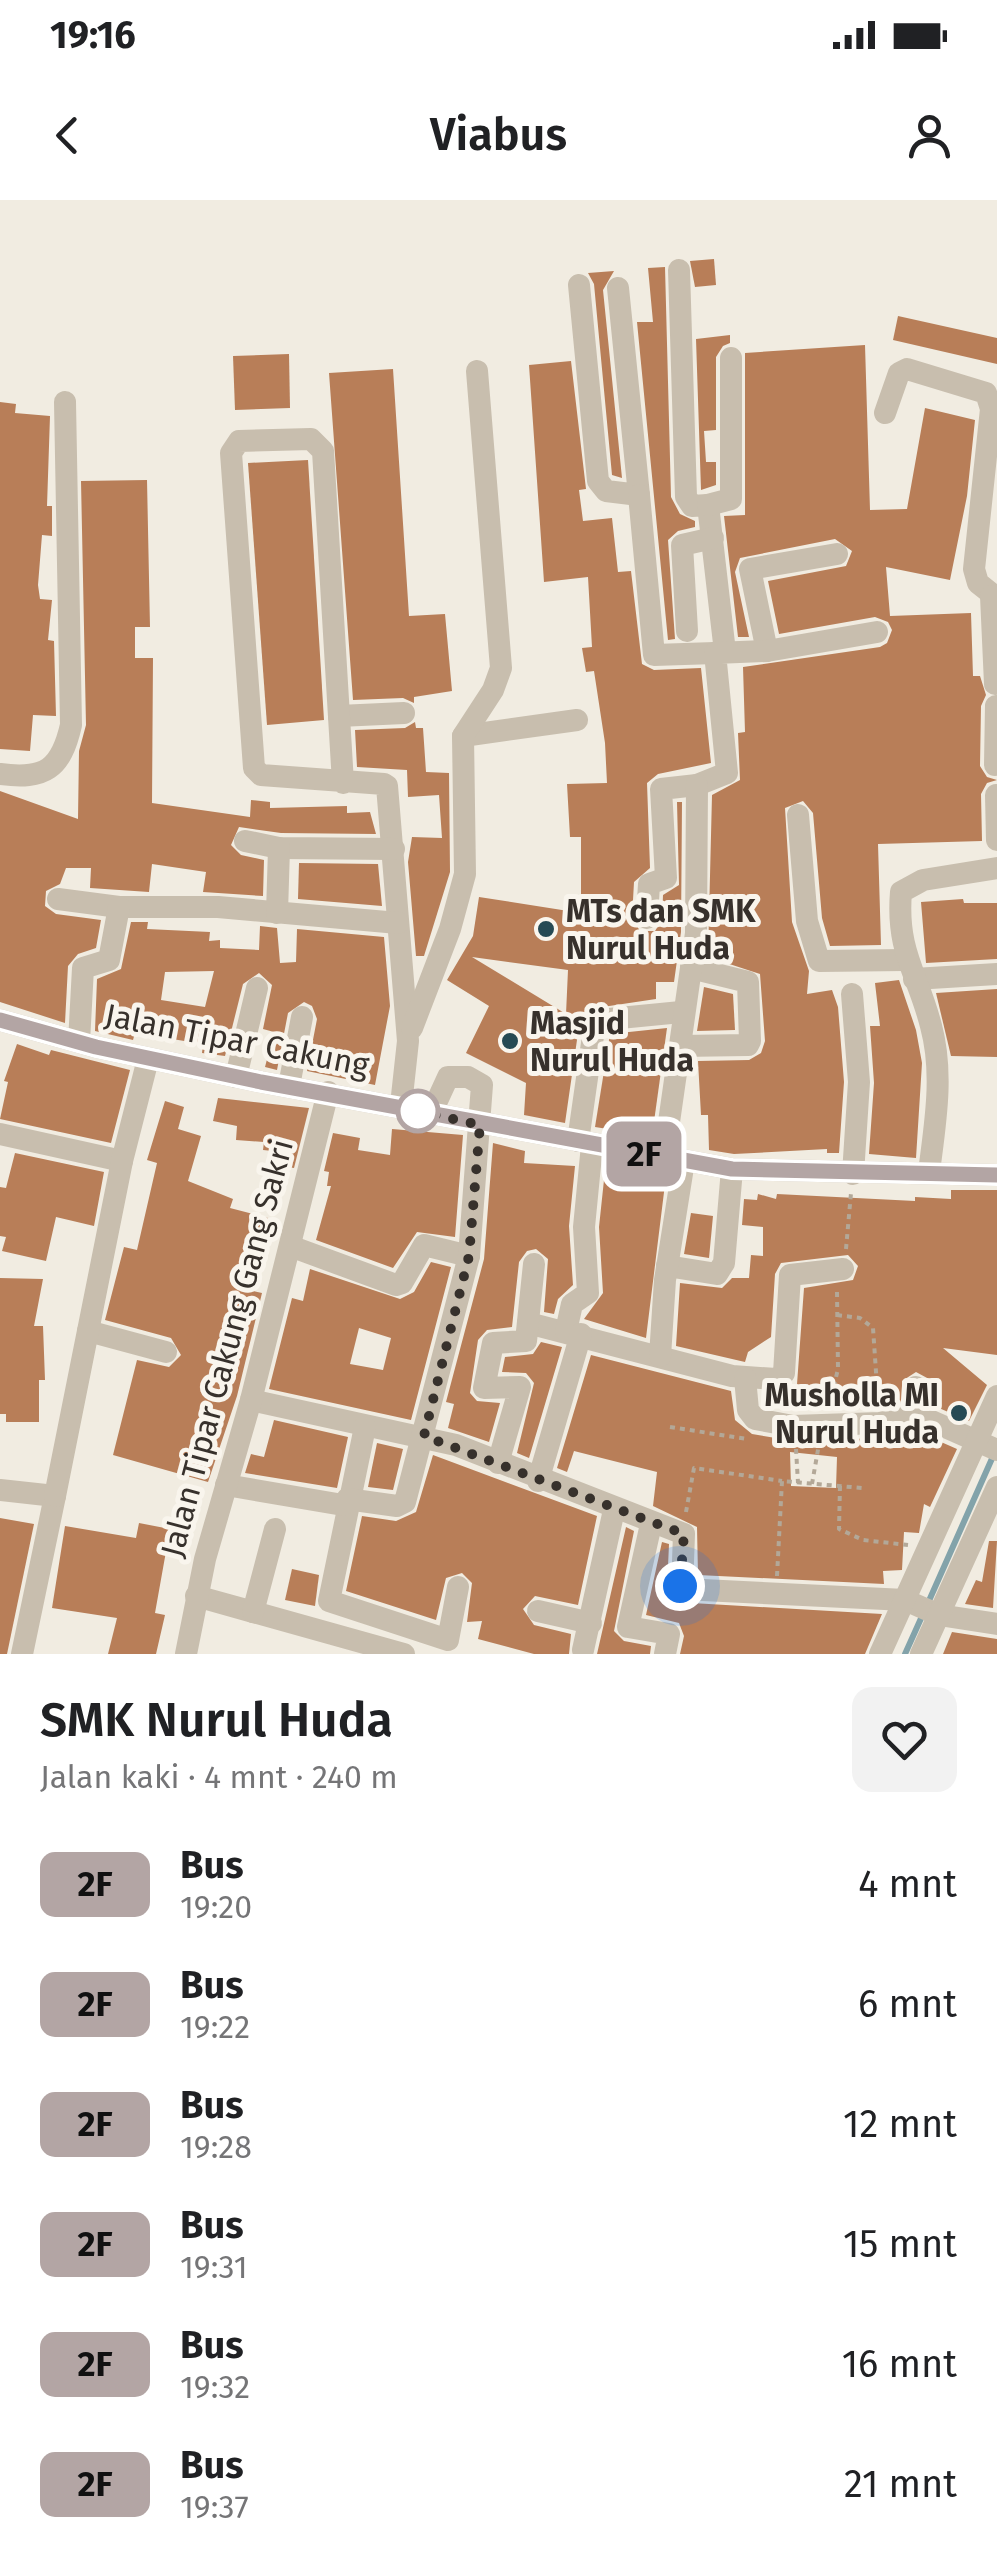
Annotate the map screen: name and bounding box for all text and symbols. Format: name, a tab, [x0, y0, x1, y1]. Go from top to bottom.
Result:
text: 19:16	[50, 12, 136, 58]
icon: back	[40, 108, 95, 163]
text: Viabus	[430, 108, 567, 162]
icon: person	[902, 108, 957, 163]
place label: MTs dan SMK Nurul Huda	[566, 892, 756, 967]
marker: MTs dan SMK Nurul Huda	[535, 918, 557, 940]
street label: Jalan Tipar Cakung	[102, 996, 373, 1084]
place label: Masjid Nurul Huda	[530, 1004, 694, 1079]
marker: Masjid Nurul Huda	[499, 1030, 521, 1052]
unlabelled marker	[397, 1090, 439, 1132]
line badge: 2F	[599, 1122, 689, 1186]
text: 2F	[626, 1133, 662, 1175]
street label: Jalan Tipar Cakung Gang Sakri	[153, 1135, 301, 1561]
place label: Musholla MI Nurul Huda	[764, 1376, 939, 1451]
marker: Musholla MI Nurul Huda	[948, 1402, 970, 1424]
your location	[655, 1561, 705, 1611]
button: heart	[852, 1687, 957, 1792]
text: SMK Nurul Huda	[40, 1691, 393, 1749]
text: Jalan kaki · 4 mnt · 240 m	[40, 1758, 398, 1796]
text: Bus	[180, 1842, 244, 1888]
text: 4 mnt	[858, 1861, 957, 1907]
text: 2F	[77, 1863, 113, 1905]
text: 19:20	[180, 1888, 252, 1926]
text: Bus	[180, 1962, 244, 2008]
text: 6 mnt	[858, 1981, 957, 2027]
text: 2F	[77, 1983, 113, 2025]
text: 19:22	[180, 2008, 250, 2046]
text: Bus	[180, 2082, 244, 2128]
text: 12 mnt	[843, 2101, 957, 2147]
text: 2F	[77, 2103, 113, 2145]
text: 19:28	[180, 2128, 252, 2166]
text: Bus	[180, 2202, 244, 2248]
text: 15 mnt	[843, 2221, 957, 2267]
text: 2F	[77, 2223, 113, 2265]
text: 19:31	[180, 2248, 248, 2286]
text: Bus	[180, 2322, 244, 2368]
text: 16 mnt	[842, 2341, 957, 2387]
text: 2F	[77, 2343, 113, 2385]
text: 19:32	[180, 2368, 250, 2406]
text: Bus	[180, 2442, 244, 2488]
text: 21 mnt	[844, 2461, 957, 2507]
text: 2F	[77, 2463, 113, 2505]
text: 19:37	[180, 2488, 249, 2526]

